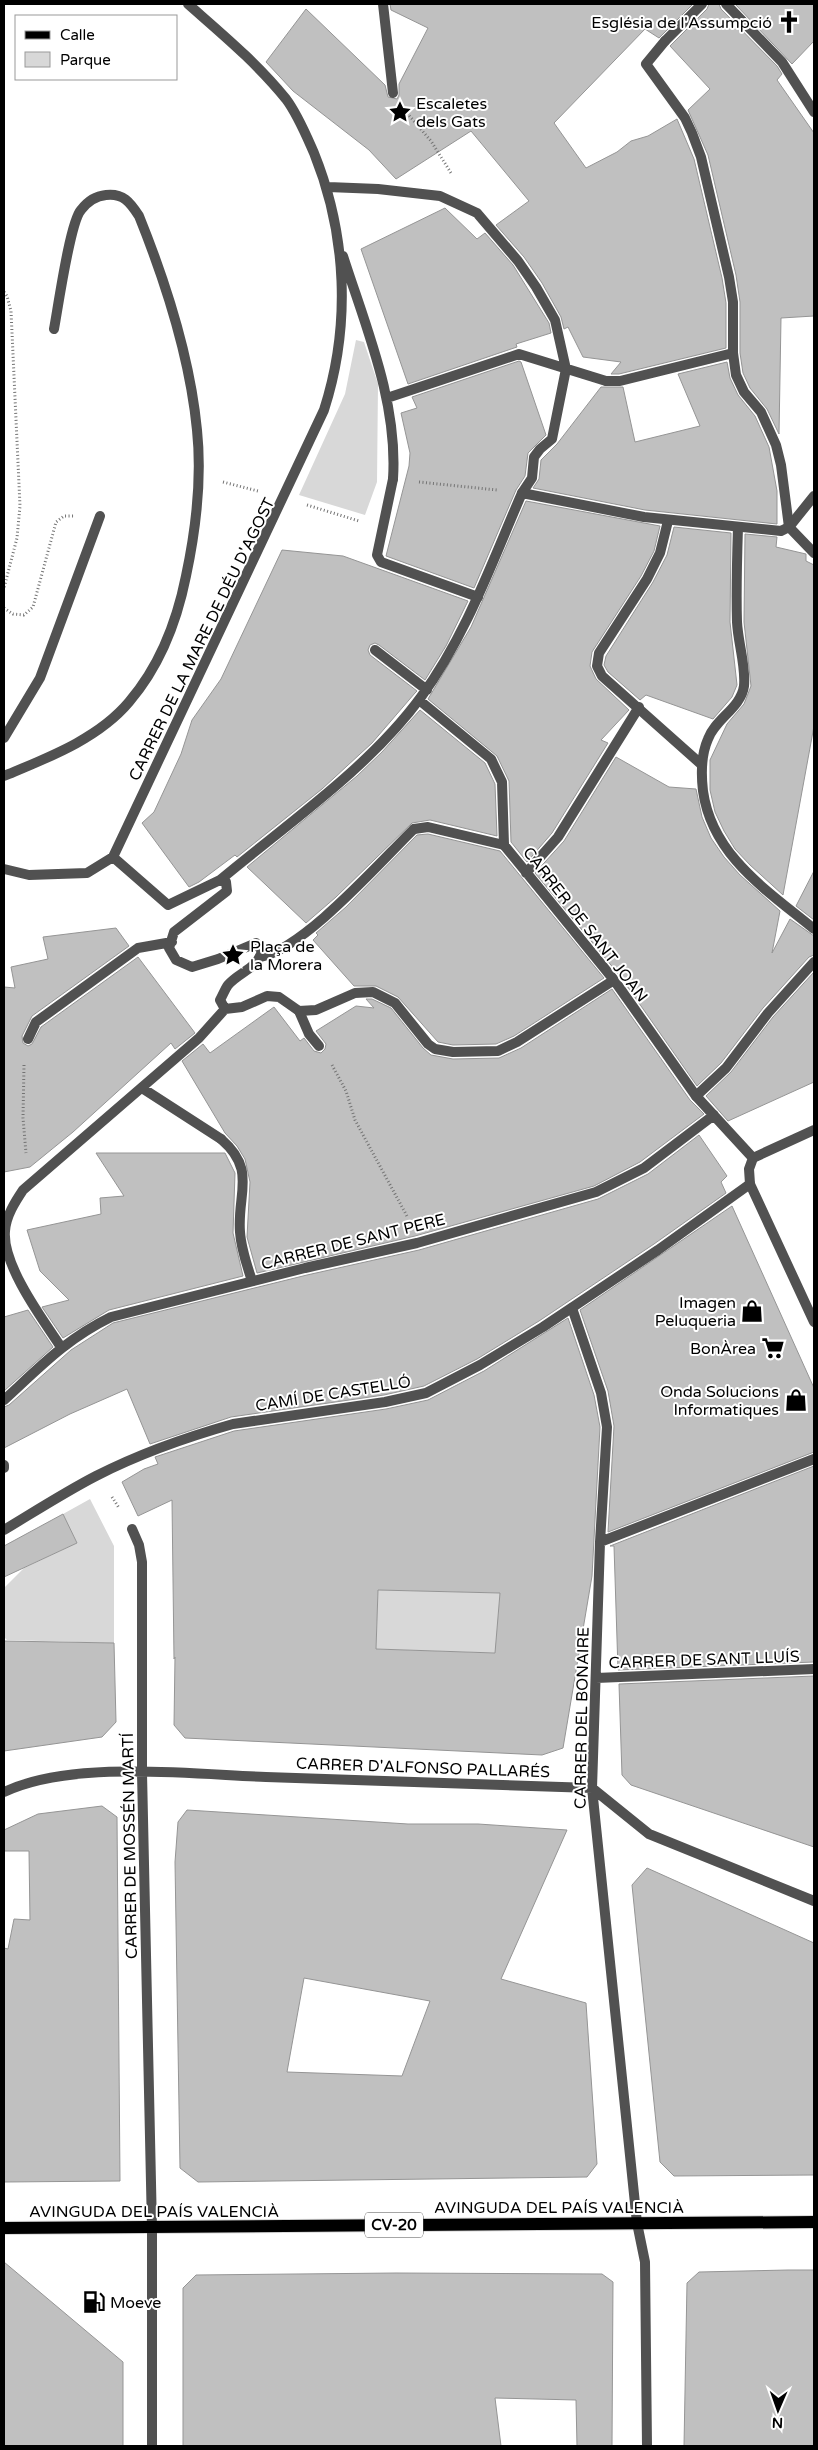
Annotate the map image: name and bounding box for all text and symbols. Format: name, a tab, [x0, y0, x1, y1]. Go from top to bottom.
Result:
church icon: Església de l'Assumpció	[776, 9, 802, 35]
place label: Església de l'Assumpció	[591, 13, 772, 33]
legend	[15, 15, 178, 80]
text: Calle	[60, 26, 95, 44]
text: Parque	[60, 51, 111, 69]
place label: Escaletes dels Gats	[416, 94, 487, 132]
place icon: Escaletes dels Gats	[387, 99, 413, 125]
street label: CARRER DE LA MARE DE DÉU D'AGOST	[124, 494, 279, 784]
street label: CARRER DE SANT JOAN	[518, 843, 652, 1006]
place label: Plaça de la Morera	[250, 937, 322, 975]
place icon: Plaça de la Morera	[220, 942, 246, 968]
street label: CARRER DE SANT PERE	[259, 1209, 447, 1275]
place label: Imagen Peluqueria	[655, 1293, 736, 1331]
shop icon: Imagen Peluqueria	[739, 1298, 765, 1324]
supermarket icon: BonÀrea	[760, 1335, 786, 1361]
place label: BonÀrea	[690, 1339, 756, 1359]
street label: CAMÍ DE CASTELLÓ	[254, 1372, 412, 1416]
place label: Onda Solucions Informatiques	[660, 1382, 779, 1420]
shop icon: Onda Solucions Informatiques	[783, 1387, 809, 1413]
street label: CARRER DEL BONAIRE	[570, 1627, 594, 1809]
street label: CARRER DE SANT LLUÍS	[608, 1647, 800, 1673]
street label: CARRER DE MOSSÉN MARTÍ	[118, 1733, 142, 1959]
street label: CARRER D'ALFONSO PALLARÉS	[296, 1754, 550, 1782]
street label: AVINGUDA DEL PAÍS VALENCIÀ	[434, 2198, 684, 2218]
street label: AVINGUDA DEL PAÍS VALENCIÀ	[29, 2202, 279, 2222]
road number: CV-20	[365, 2212, 423, 2238]
fuel station icon: Moeve	[81, 2289, 107, 2315]
place label: Moeve	[110, 2293, 161, 2313]
north arrow	[753, 2385, 803, 2435]
text: N	[772, 2414, 783, 2431]

